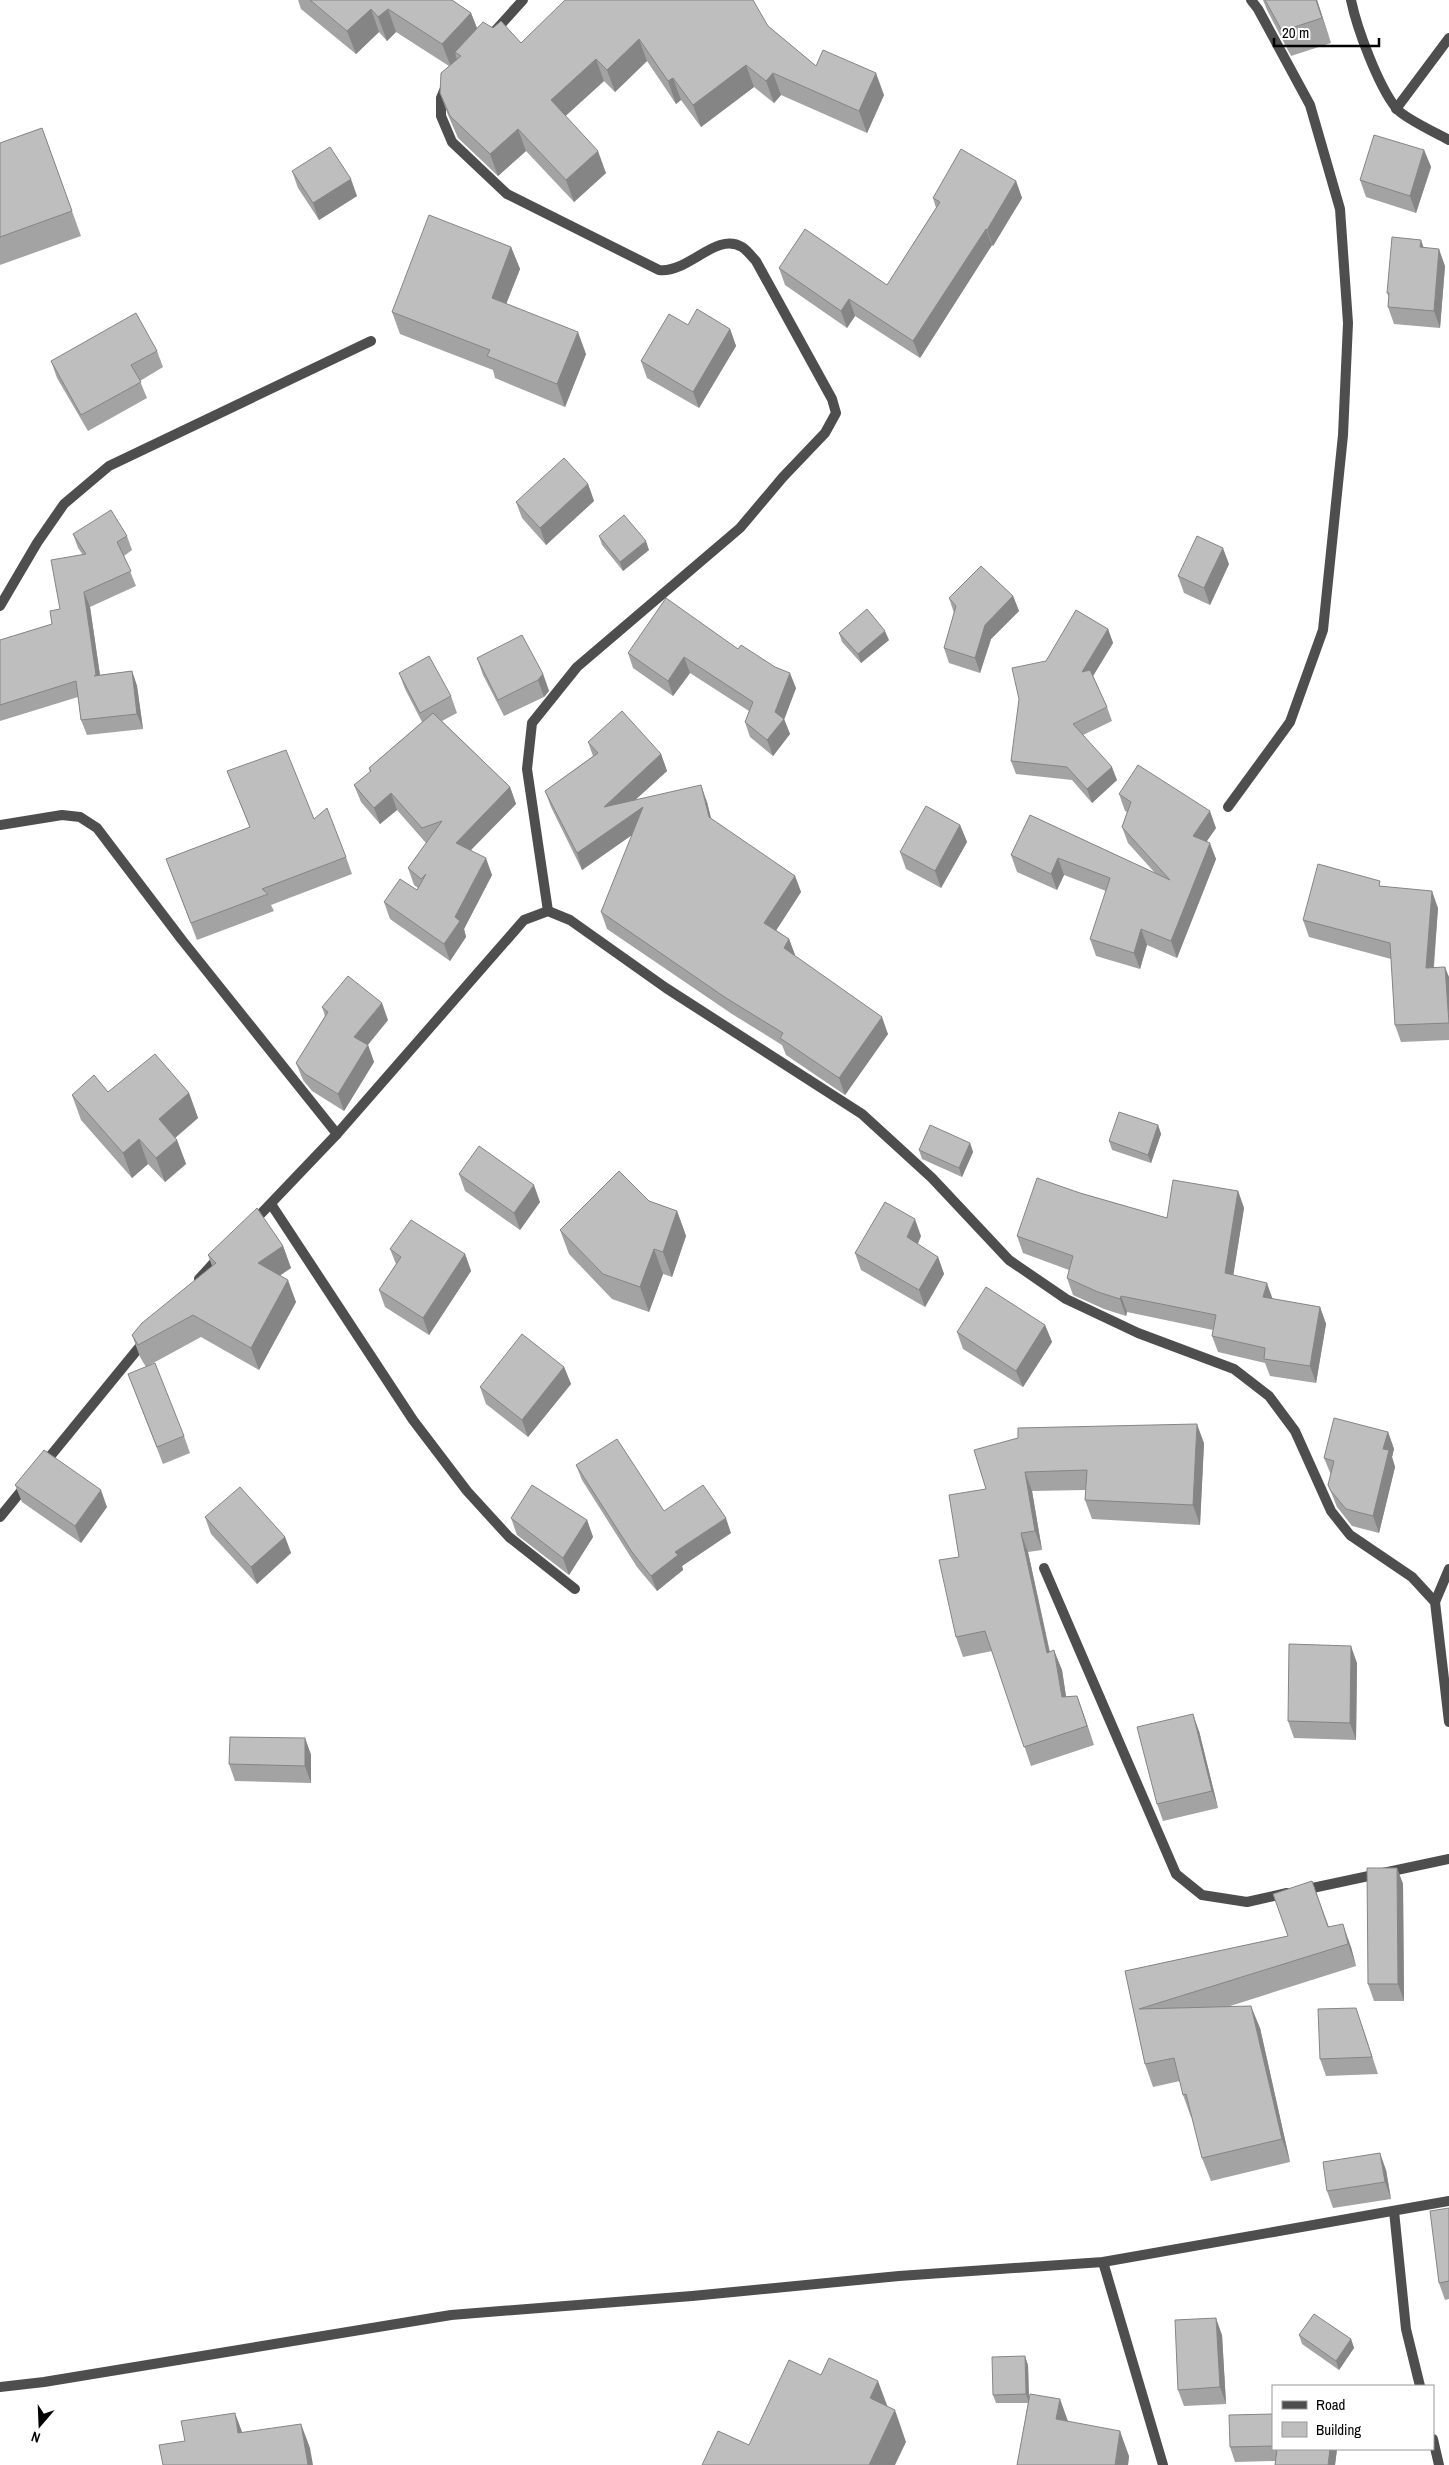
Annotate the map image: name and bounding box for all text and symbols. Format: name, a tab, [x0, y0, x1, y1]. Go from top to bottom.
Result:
scale bar	[1274, 15, 1379, 47]
text: 20 m	[1282, 22, 1309, 43]
legend	[1272, 2385, 1434, 2450]
text: Road	[1316, 2394, 1345, 2415]
north arrow	[15, 2400, 65, 2450]
text: Building	[1316, 2419, 1361, 2440]
text: N	[29, 2427, 43, 2447]

